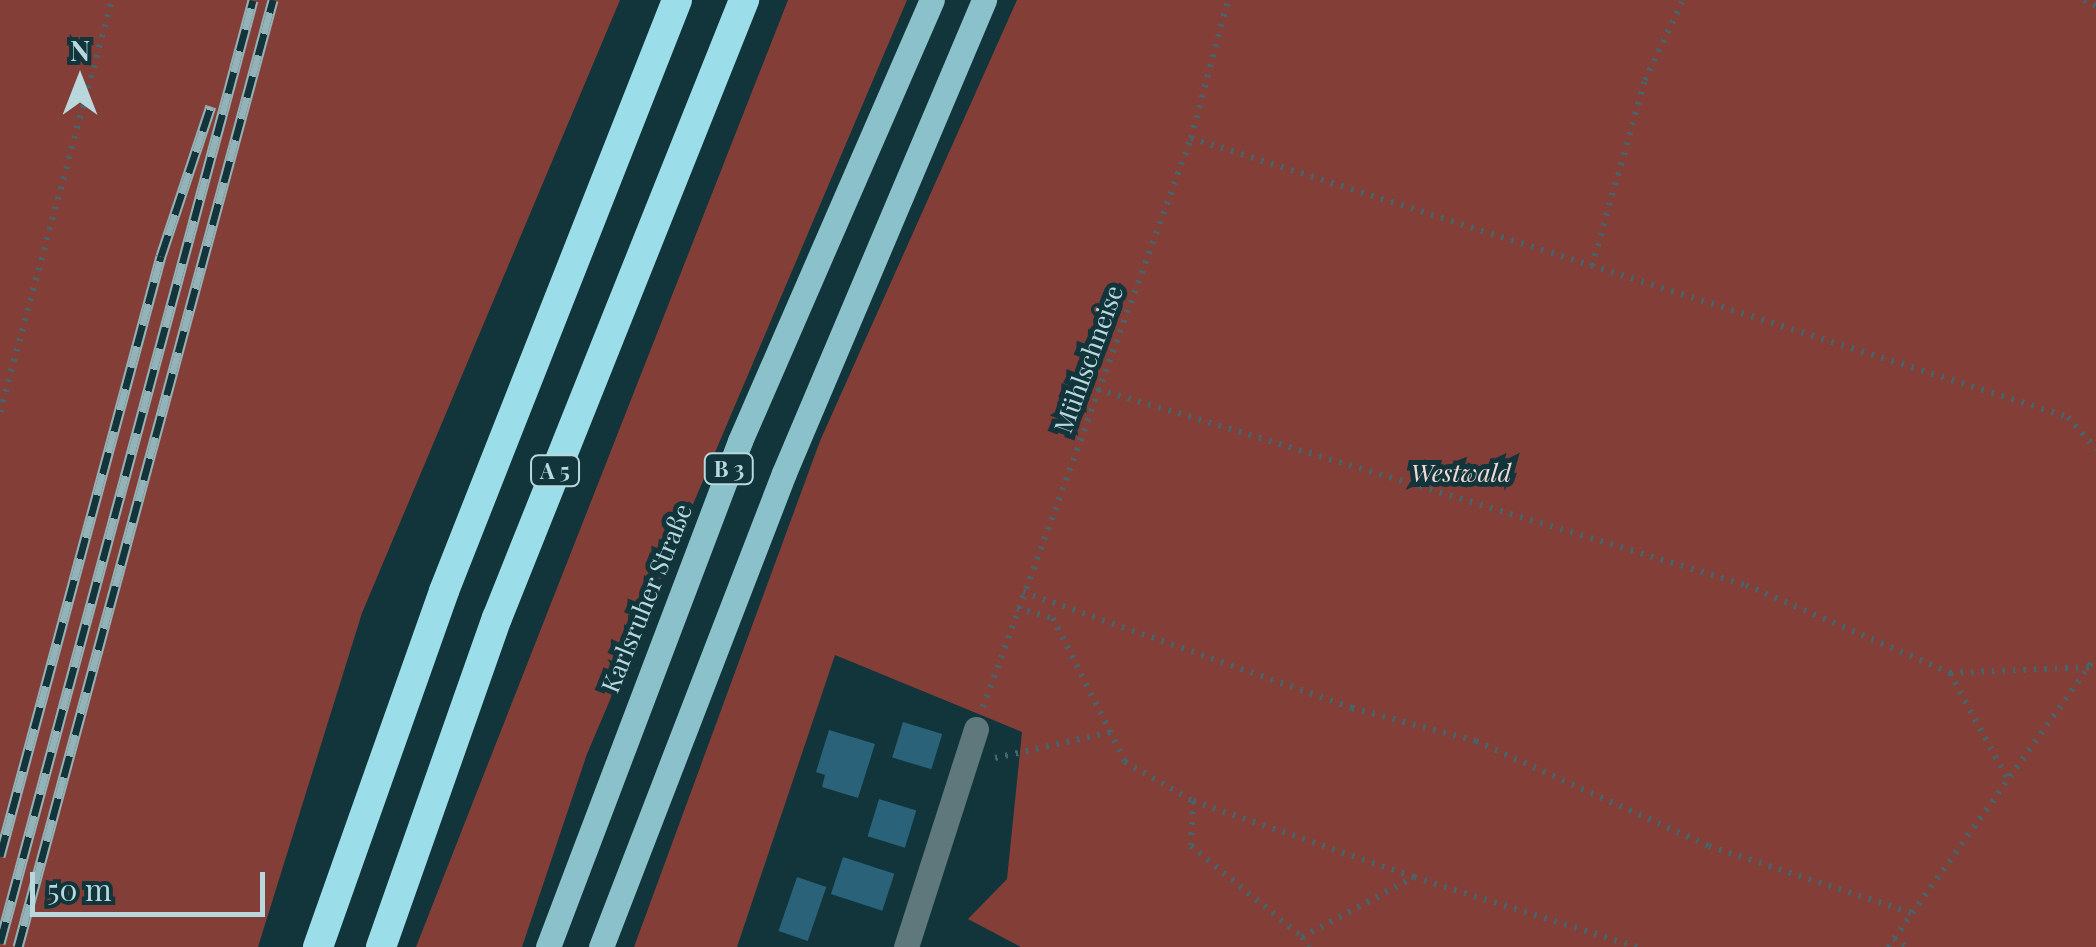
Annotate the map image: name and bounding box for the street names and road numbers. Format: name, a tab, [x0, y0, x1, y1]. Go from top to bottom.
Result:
street label: Mühlschneise	[1047, 281, 1129, 437]
road number: B 3	[702, 452, 756, 486]
road number: A 5	[530, 454, 580, 488]
street label: Karlsruher Straße	[594, 499, 698, 697]

